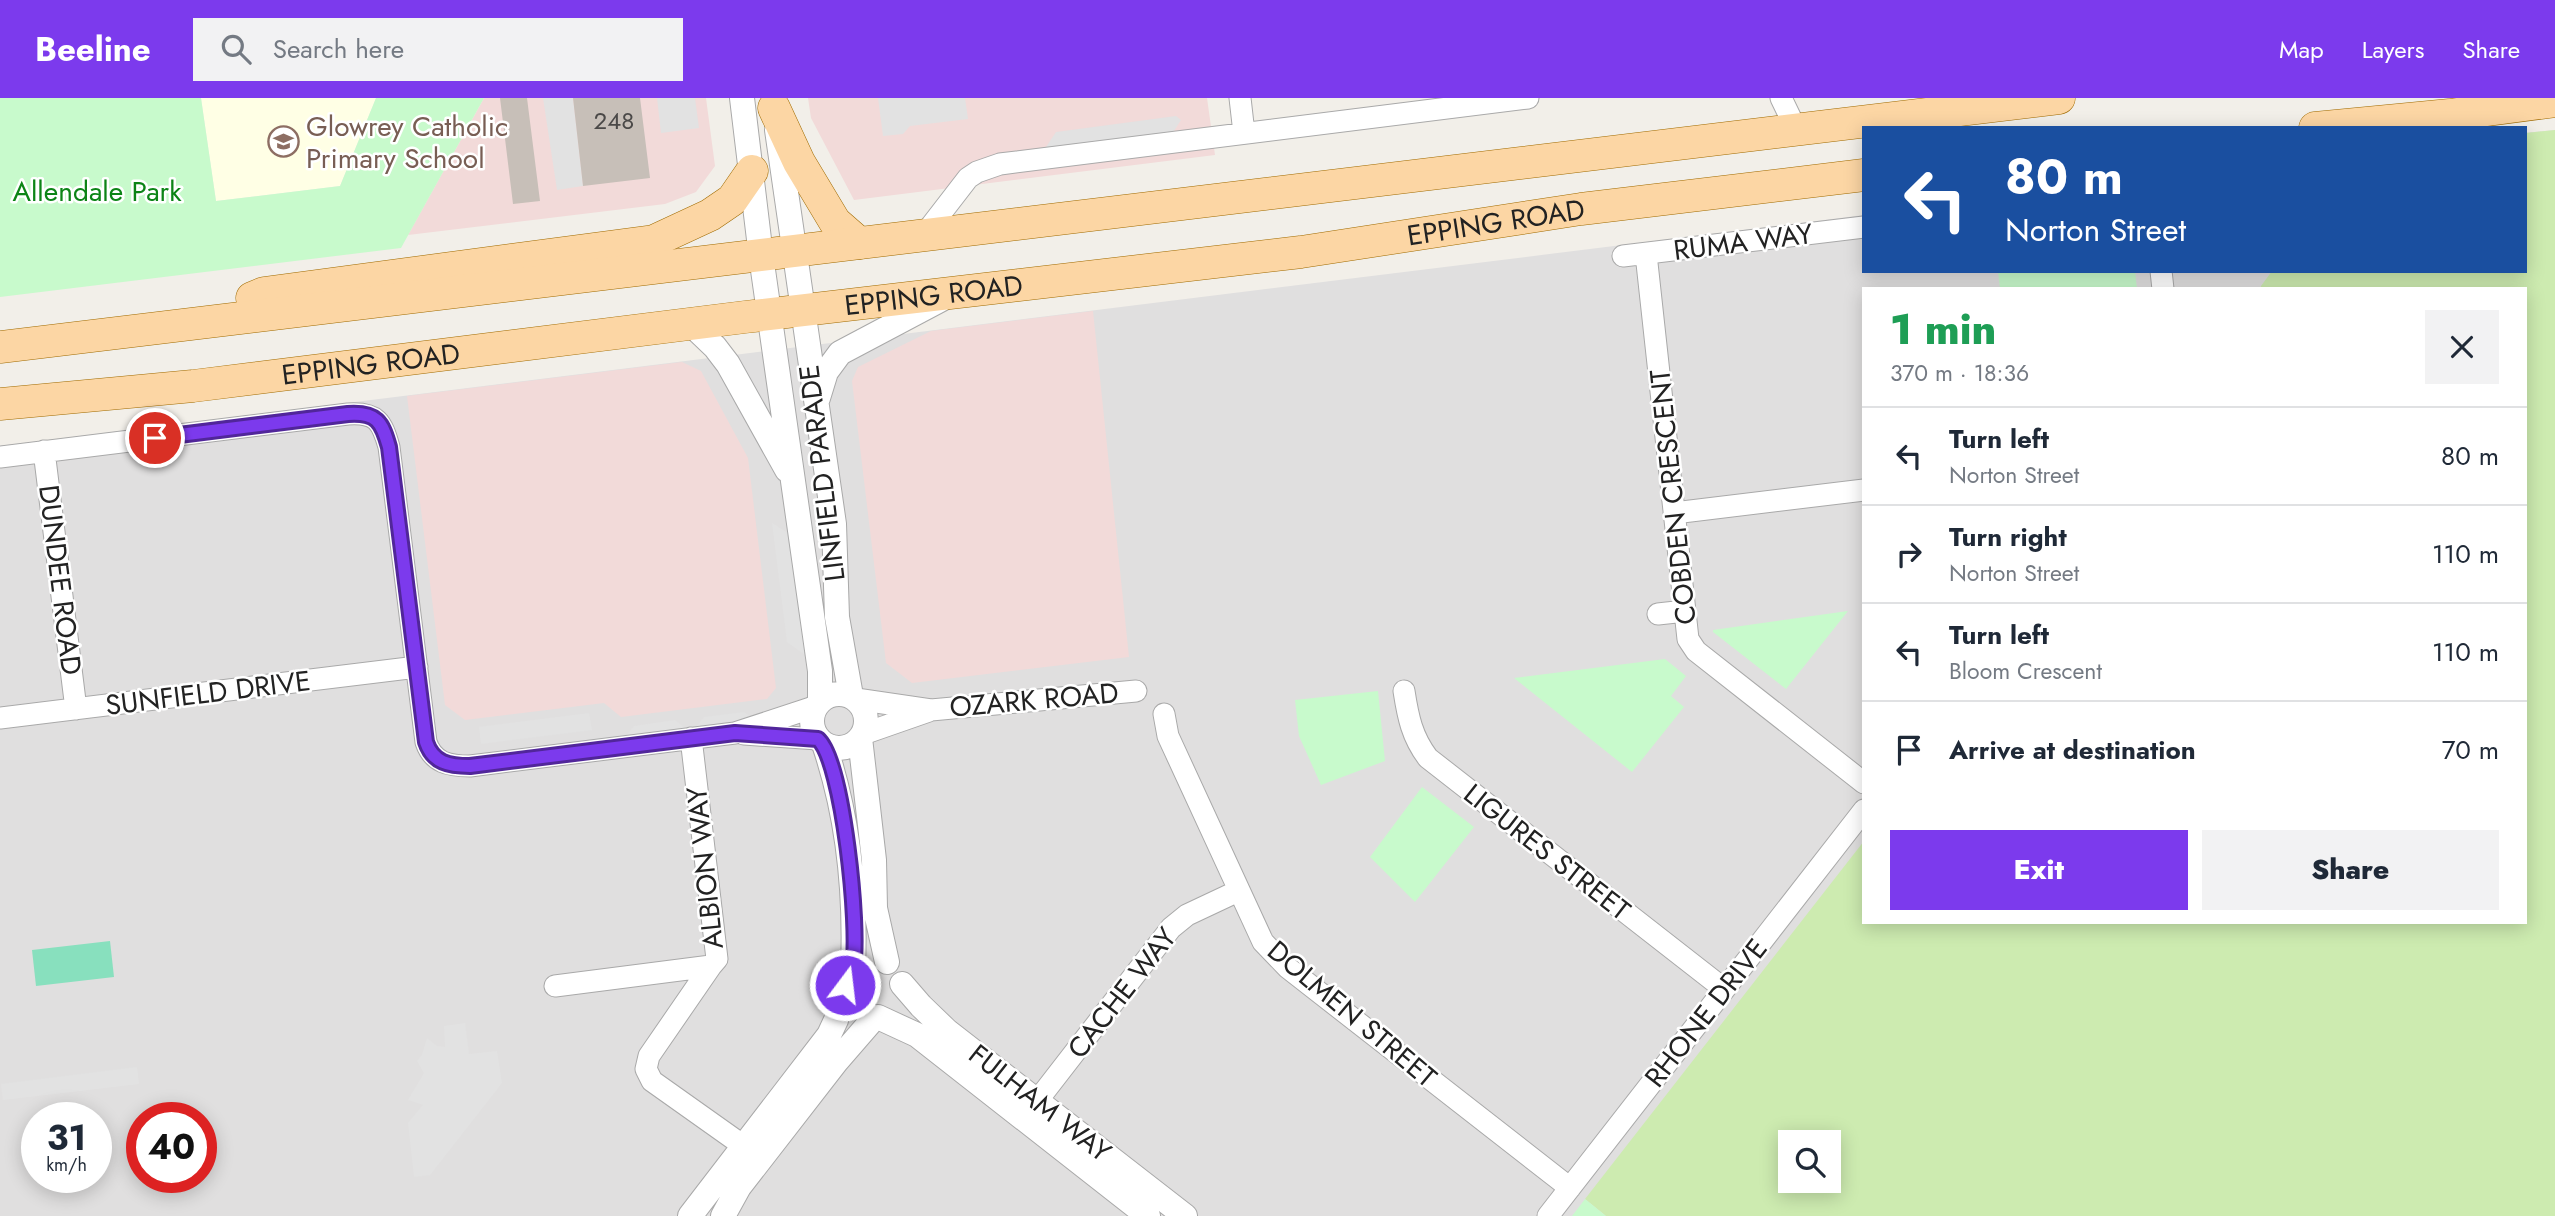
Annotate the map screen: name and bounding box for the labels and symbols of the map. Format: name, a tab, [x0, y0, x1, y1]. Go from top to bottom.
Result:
house number: 248	[594, 103, 634, 138]
place label: Glowrey Catholic Primary School	[306, 106, 508, 179]
school or university icon: Glowrey Catholic Primary School	[266, 125, 300, 159]
park label: Allendale Park	[12, 171, 182, 212]
street label: EPPING ROAD	[1404, 188, 1588, 256]
street label: RUMA WAY	[1671, 213, 1815, 271]
street label: EPPING ROAD	[842, 264, 1025, 326]
street label: EPPING ROAD	[279, 332, 462, 395]
street label: LINFIELD PARADE	[788, 362, 856, 584]
street label: COBDEN CRESCENT	[1639, 367, 1707, 627]
pin	[125, 408, 185, 468]
street label: DUNDEE ROAD	[28, 483, 92, 677]
street label: SUNFIELD DRIVE	[103, 660, 313, 726]
street label: OZARK ROAD	[948, 672, 1120, 728]
street label: LIGURES STREET	[1455, 774, 1639, 930]
street label: ALBION WAY	[676, 785, 734, 951]
street label: CACHE WAY	[1058, 918, 1187, 1067]
street label: RHONE DRIVE	[1635, 930, 1777, 1096]
street label: DOLMEN STREET	[1258, 931, 1446, 1097]
position arrow	[808, 948, 882, 1022]
street label: FULHAM WAY	[960, 1034, 1120, 1172]
speed limit sign: 40	[126, 1102, 217, 1193]

